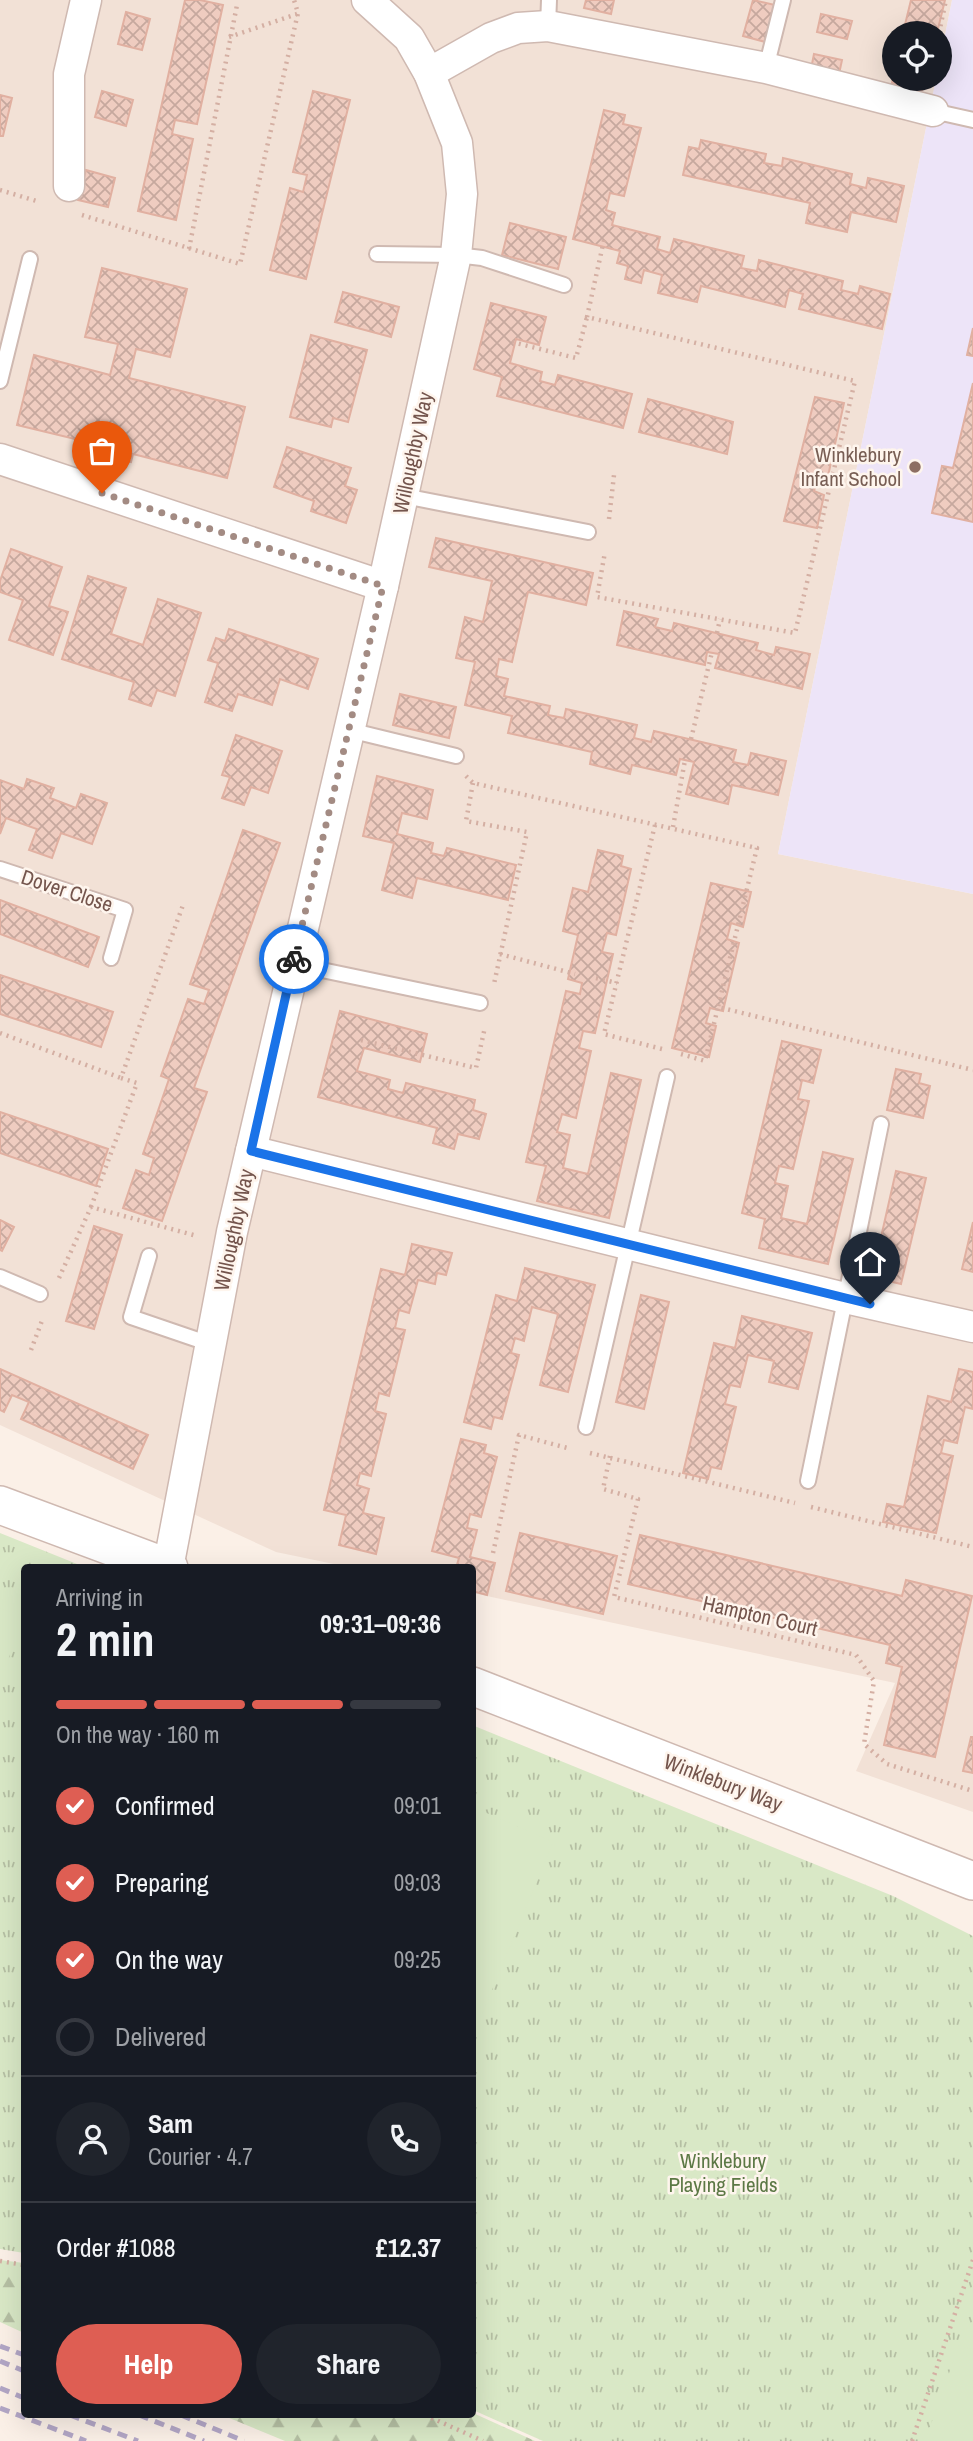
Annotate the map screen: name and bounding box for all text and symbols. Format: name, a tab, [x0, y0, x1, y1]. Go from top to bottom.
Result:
map controls	[882, 21, 952, 91]
button: locate	[882, 21, 952, 91]
street label: Willoughby Way	[385, 389, 440, 516]
pin	[72, 421, 132, 493]
icon: bag	[83, 432, 121, 470]
place label: Winklebury Infant School	[800, 440, 901, 493]
marker: Winklebury Infant School	[907, 459, 923, 475]
street label: Dover Close	[18, 862, 117, 919]
courier	[259, 924, 329, 994]
icon: bike	[275, 940, 313, 978]
street label: Willoughby Way	[206, 1166, 261, 1293]
pin	[840, 1232, 900, 1304]
icon: home	[851, 1243, 889, 1281]
text: Arriving in	[56, 1582, 143, 1613]
street label: Hampton Court	[700, 1588, 820, 1643]
text: 09:31–09:36	[320, 1606, 441, 1641]
text: 2 min	[56, 1608, 155, 1670]
text: On the way · 160 m	[56, 1719, 220, 1750]
street label: Winklebury Way	[660, 1747, 787, 1819]
icon: check	[56, 1787, 94, 1825]
text: Confirmed	[115, 1788, 215, 1823]
text: 09:01	[394, 1790, 441, 1821]
icon: check	[56, 1864, 94, 1902]
text: Preparing	[115, 1865, 209, 1900]
text: 09:03	[394, 1867, 441, 1898]
icon: check	[56, 1941, 94, 1979]
text: On the way	[115, 1942, 223, 1977]
text: 09:25	[394, 1944, 441, 1975]
text: Delivered	[115, 2019, 206, 2054]
button: person	[56, 2102, 130, 2176]
button: phone	[367, 2102, 441, 2176]
text: Sam	[148, 2106, 193, 2141]
text: Courier · 4.7	[148, 2141, 253, 2172]
park label: Winklebury Playing Fields	[668, 2146, 778, 2199]
text: Order #1088	[56, 2230, 176, 2265]
text: £12.37	[376, 2230, 441, 2265]
button: Help	[56, 2324, 242, 2404]
button: Share	[256, 2324, 441, 2404]

